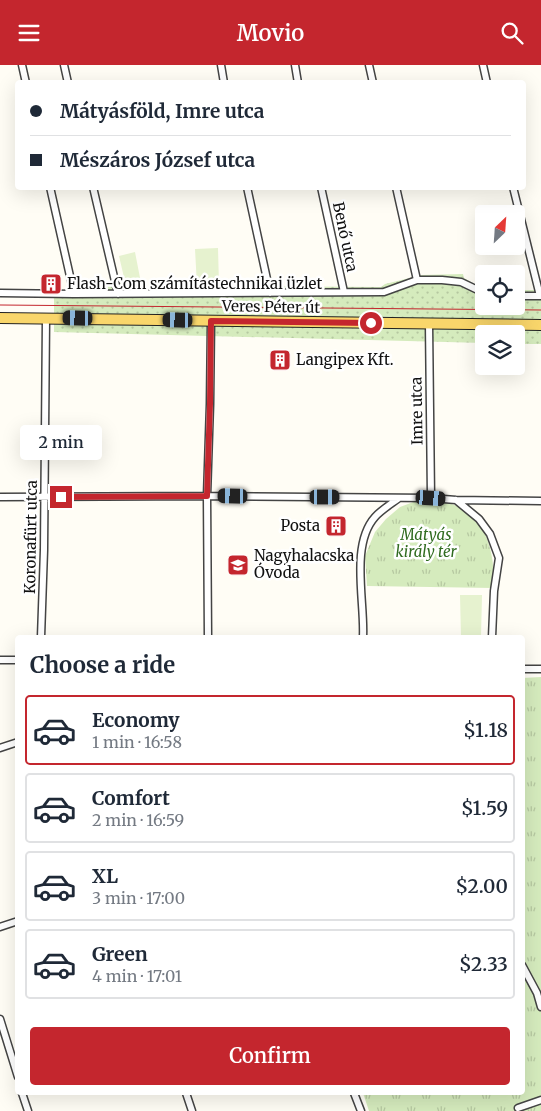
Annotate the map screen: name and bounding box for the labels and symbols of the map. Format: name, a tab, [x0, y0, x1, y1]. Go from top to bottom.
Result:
street label: Benő utca	[329, 200, 362, 274]
north arrow	[475, 205, 525, 255]
building icon: Flash-Com számítástechnikai üzlet	[39, 272, 63, 296]
place label: Flash-Com számítástechnikai üzlet	[67, 274, 322, 293]
street label: Veres Péter út	[221, 296, 320, 317]
car	[62, 310, 93, 326]
car	[162, 312, 193, 328]
route start	[360, 312, 382, 334]
building icon: Langipex Kft.	[268, 348, 292, 372]
place label: Langipex Kft.	[296, 350, 394, 369]
street label: Imre utca	[406, 377, 427, 445]
callout: 2 min	[20, 425, 102, 459]
street label: Koronafürt utca	[20, 480, 41, 594]
route end	[50, 486, 72, 508]
car	[217, 488, 248, 504]
car	[415, 489, 446, 507]
car	[310, 490, 340, 505]
building icon: Posta	[324, 514, 348, 538]
place label: Posta	[281, 516, 320, 535]
park label: Mátyás király tér	[396, 525, 457, 561]
place label: Nagyhalacska Óvoda	[254, 546, 354, 582]
school or university icon: Nagyhalacska Óvoda	[226, 553, 250, 577]

